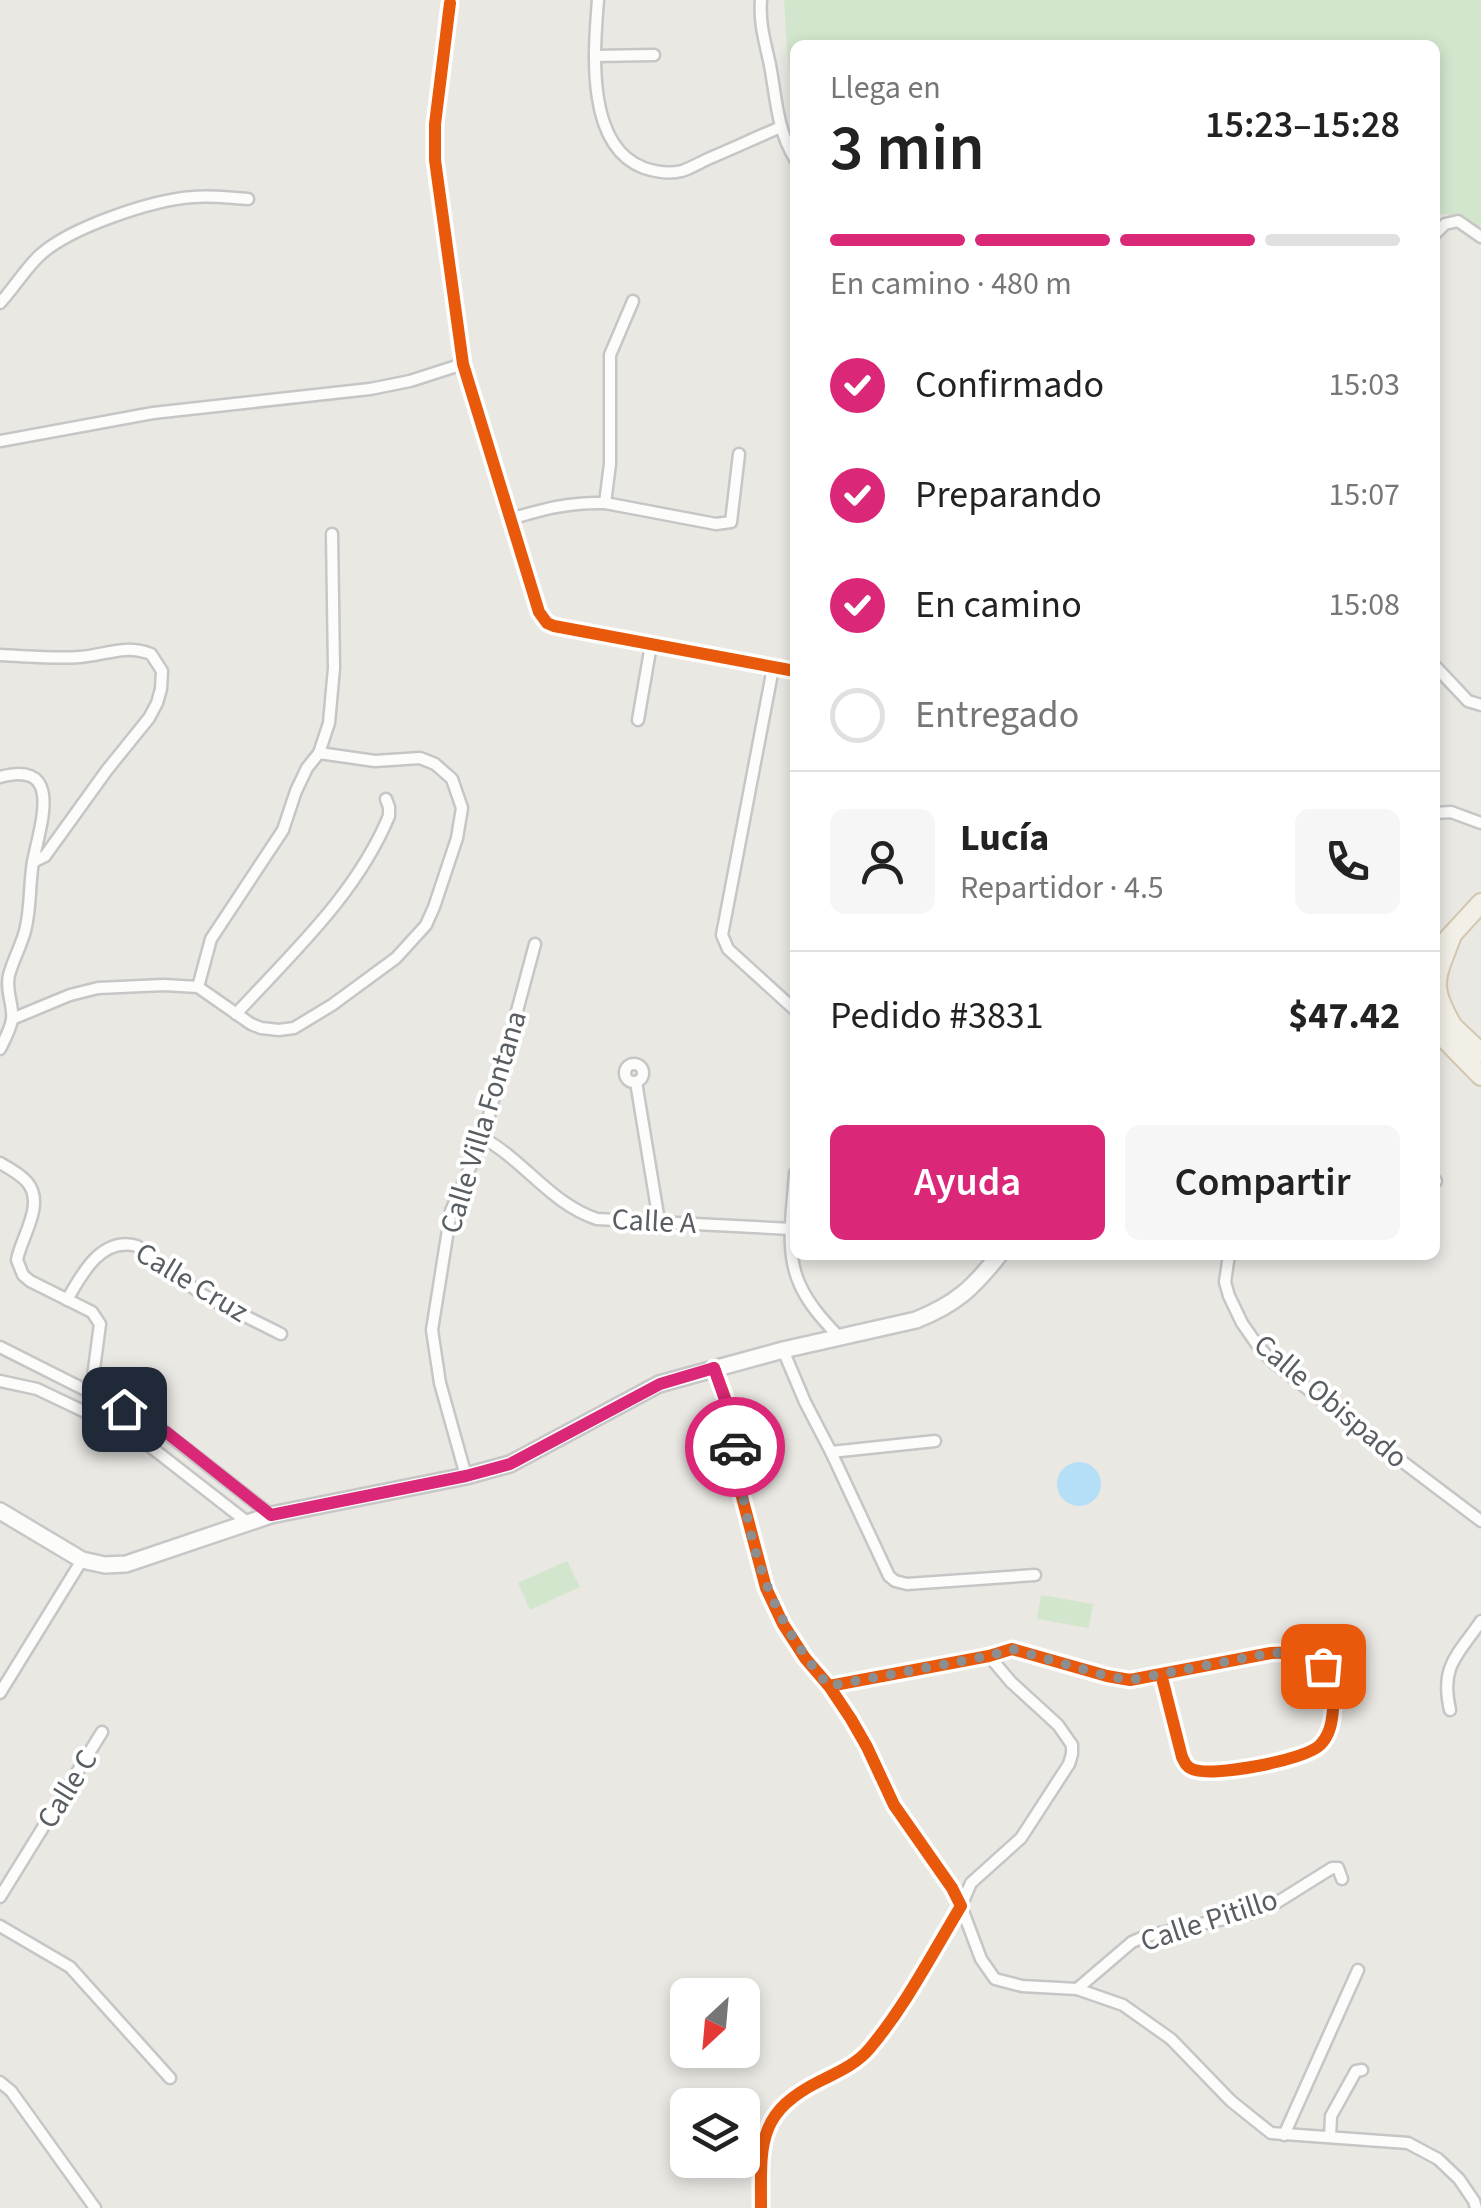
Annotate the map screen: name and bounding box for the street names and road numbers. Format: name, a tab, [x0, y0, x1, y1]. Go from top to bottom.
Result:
street label: Calle Villa Fontana	[429, 1005, 538, 1239]
street label: Calle A	[611, 1198, 698, 1245]
street label: Calle Cruz	[127, 1232, 256, 1333]
street label: Calle Obispado	[1244, 1324, 1417, 1479]
street label: Calle C	[27, 1742, 108, 1837]
street label: Calle Pitillo	[1135, 1878, 1283, 1963]

